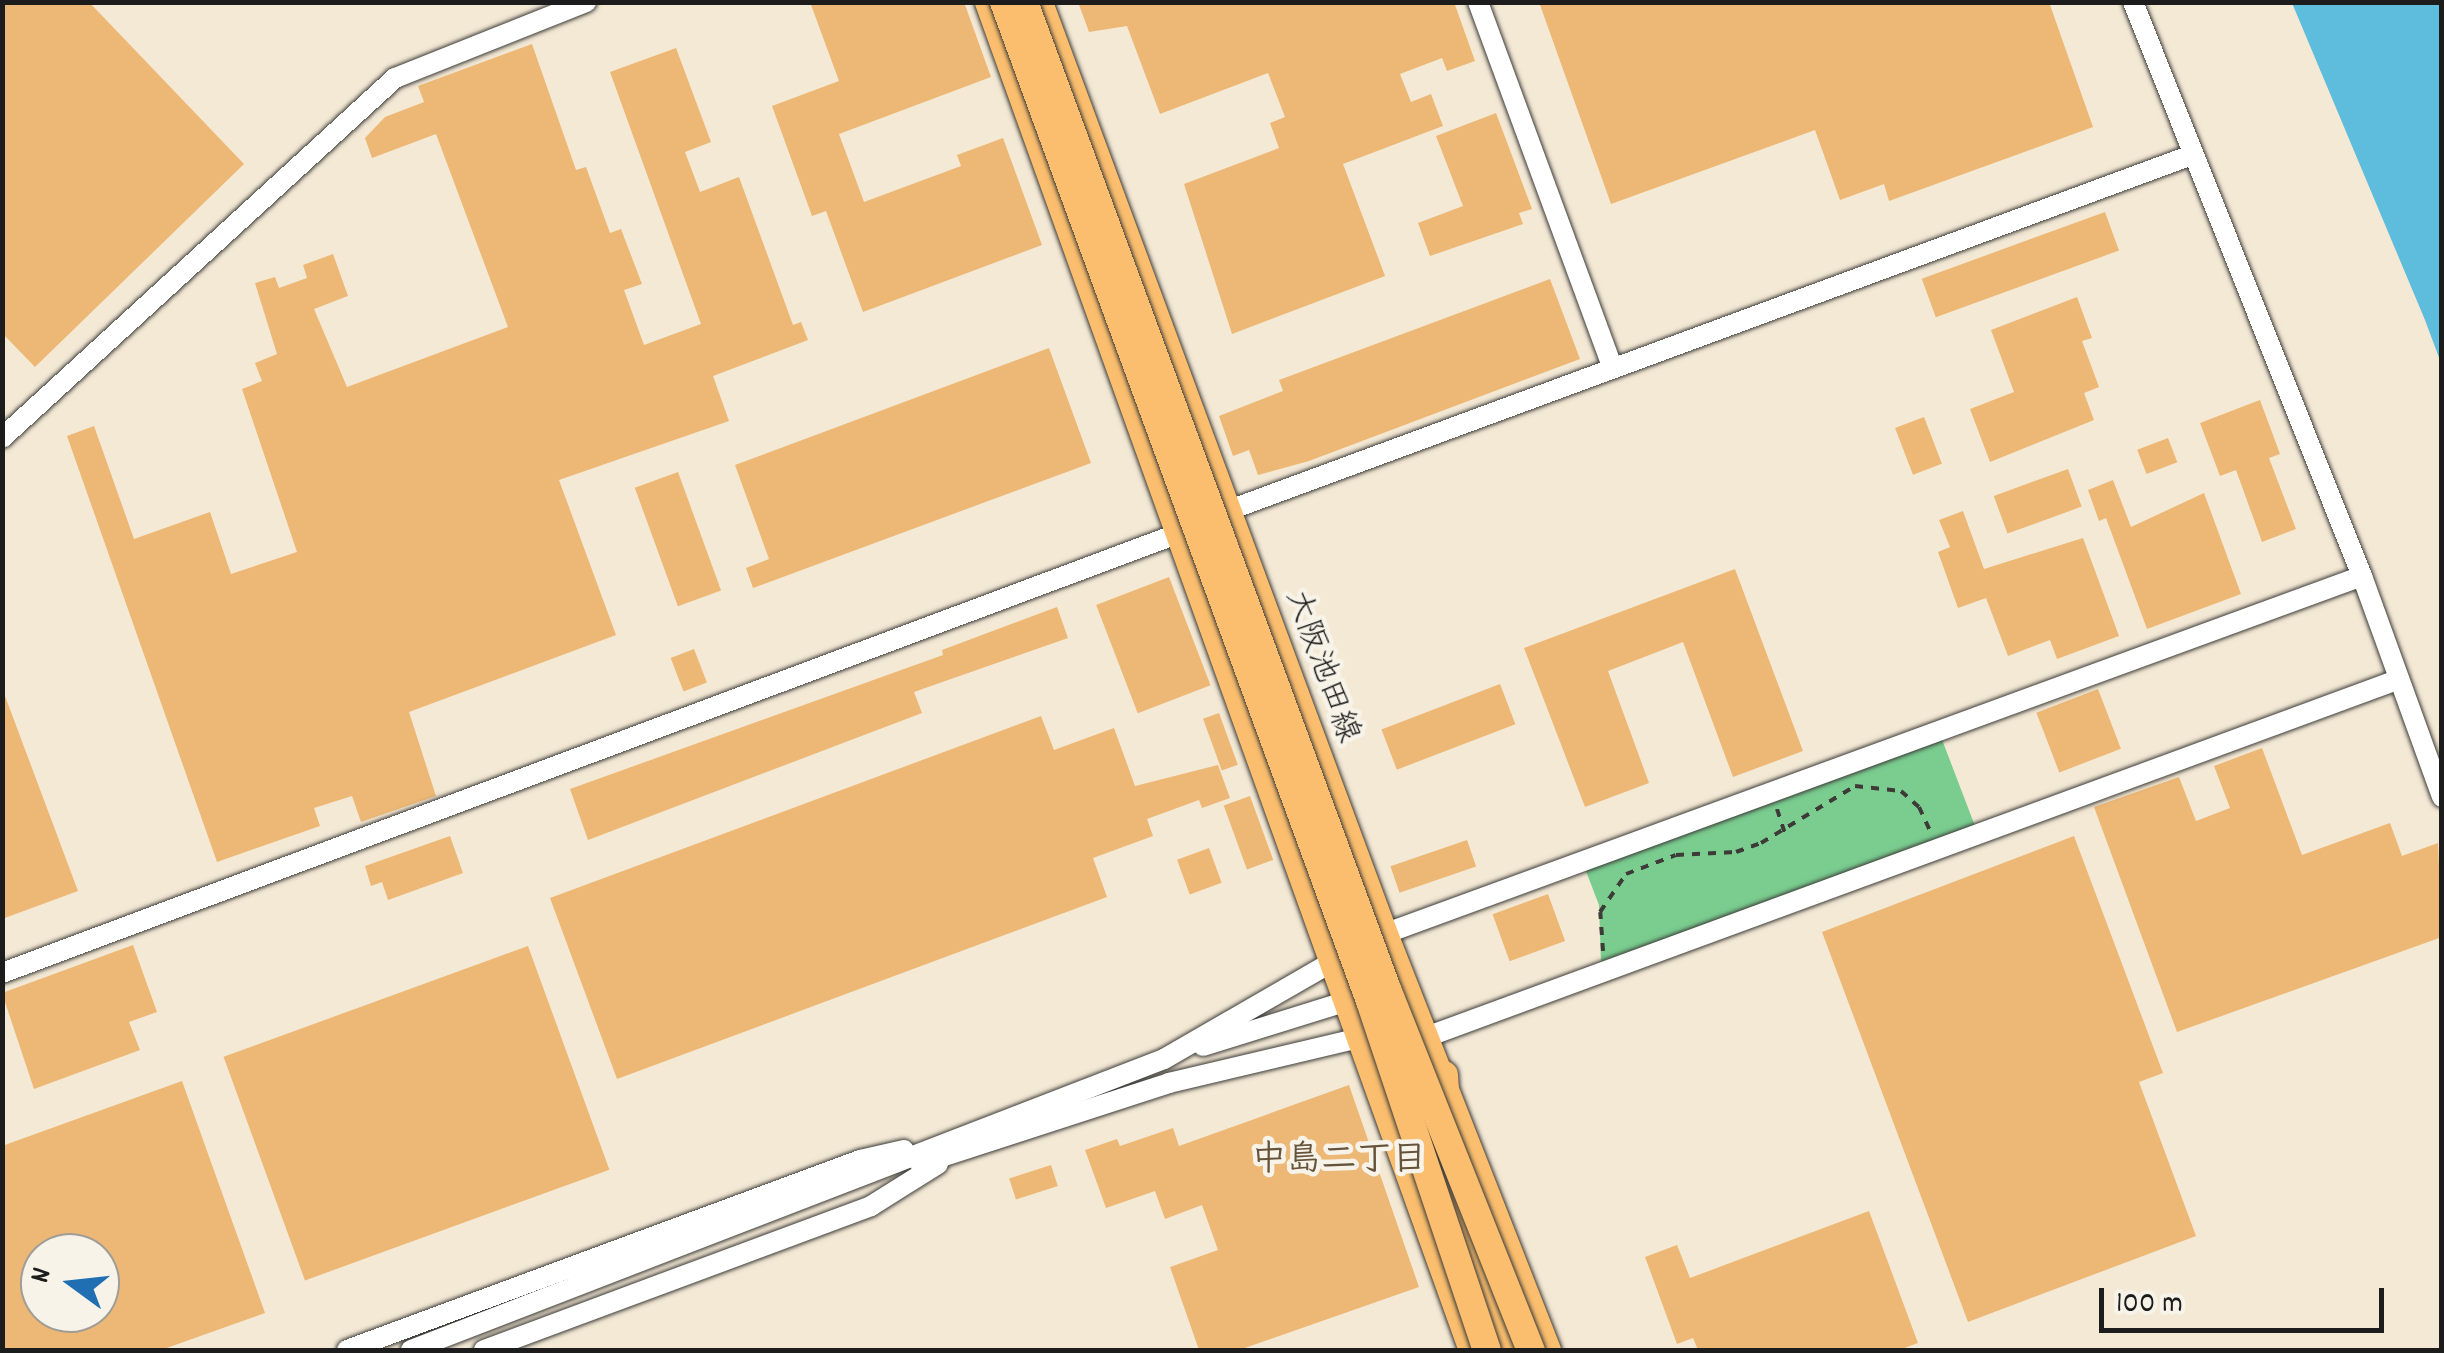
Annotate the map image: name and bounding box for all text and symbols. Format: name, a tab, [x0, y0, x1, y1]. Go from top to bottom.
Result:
street label: 大阪池田線	[1275, 585, 1365, 749]
district label: 中島二丁目	[1252, 1141, 1426, 1183]
north arrow	[20, 1233, 120, 1333]
text: N	[22, 1264, 64, 1288]
scale bar	[2104, 1268, 2389, 1330]
text: 100 m	[2116, 1284, 2183, 1327]

